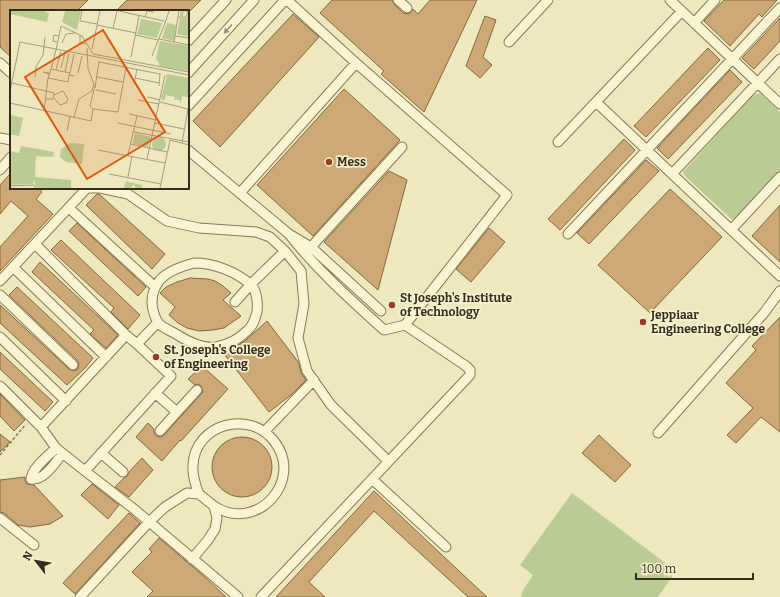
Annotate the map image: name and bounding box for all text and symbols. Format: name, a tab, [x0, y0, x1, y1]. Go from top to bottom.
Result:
inset map	[10, 10, 189, 189]
one-way arrow	[223, 24, 232, 34]
place label: Mess	[337, 155, 366, 169]
marker: Mess	[324, 157, 334, 167]
place label: St Joseph's Institute of Technology	[400, 291, 513, 319]
marker: St Joseph's Institute of Technology	[387, 300, 397, 310]
place label: Jeppiaar Engineering College	[650, 308, 766, 336]
marker: Jeppiaar Engineering College	[638, 317, 648, 327]
place label: St. Joseph's College of Engineering	[164, 343, 271, 371]
marker: St. Joseph's College of Engineering	[151, 352, 161, 362]
north arrow	[16, 541, 56, 581]
text: N	[20, 549, 36, 563]
scale bar	[636, 555, 753, 581]
text: 100 m	[642, 562, 677, 576]

